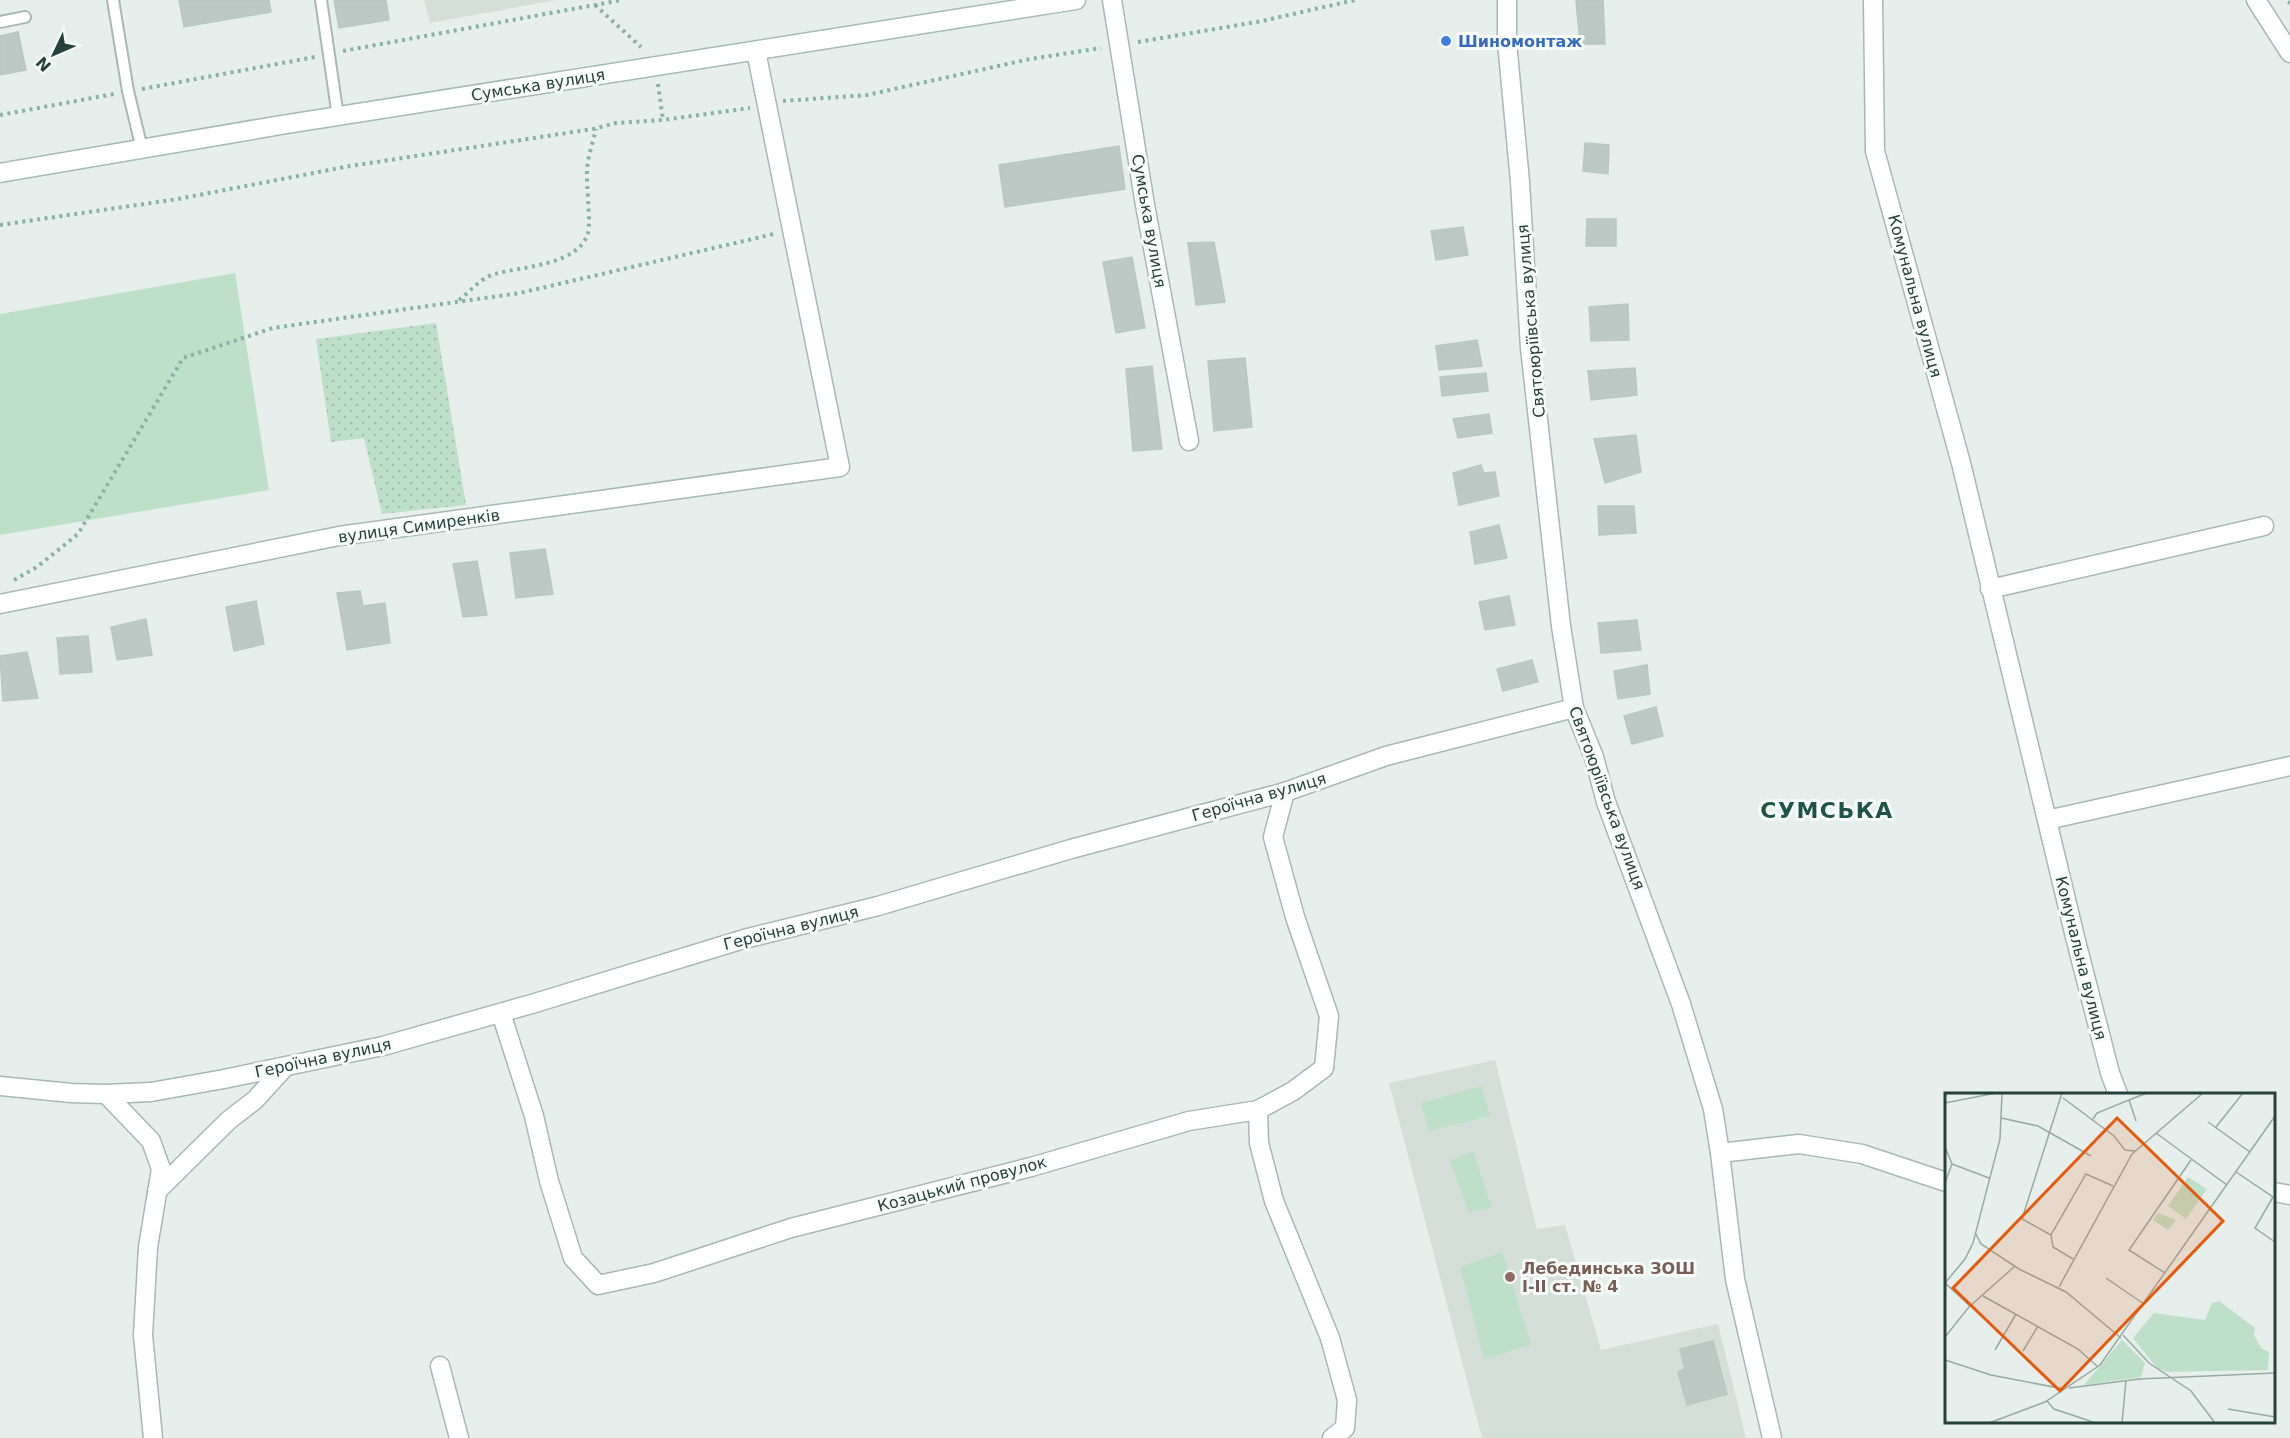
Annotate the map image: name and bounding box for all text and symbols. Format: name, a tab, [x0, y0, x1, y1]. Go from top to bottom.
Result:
north arrow	[24, 24, 84, 84]
place label: Шиномонтаж	[1458, 32, 1582, 51]
marker: Шиномонтаж	[1439, 34, 1453, 48]
text: N	[32, 53, 55, 75]
street label: Сумська вулиця	[470, 65, 606, 105]
street label: Сумська вулиця	[1128, 153, 1170, 289]
street label: Комунальна вулиця	[1884, 212, 1946, 380]
street label: Святоюріївська вулиця	[1513, 223, 1549, 419]
street label: вулиця Симиренків	[337, 505, 501, 547]
street label: Святоюріївська вулиця	[1565, 704, 1649, 892]
street label: Героїчна вулиця	[1190, 769, 1328, 825]
district label: СУМСЬКА	[1760, 798, 1894, 823]
street label: Комунальна вулиця	[2051, 874, 2111, 1042]
street label: Героїчна вулиця	[721, 902, 861, 954]
street label: Героїчна вулиця	[253, 1034, 393, 1082]
inset map	[1945, 1093, 2275, 1423]
street label: Козацький провулок	[875, 1152, 1049, 1216]
place label: Лебединська ЗОШ І-ІІ ст. № 4	[1522, 1259, 1695, 1296]
marker: Лебединська ЗОШ І-ІІ ст. № 4	[1503, 1270, 1517, 1284]

